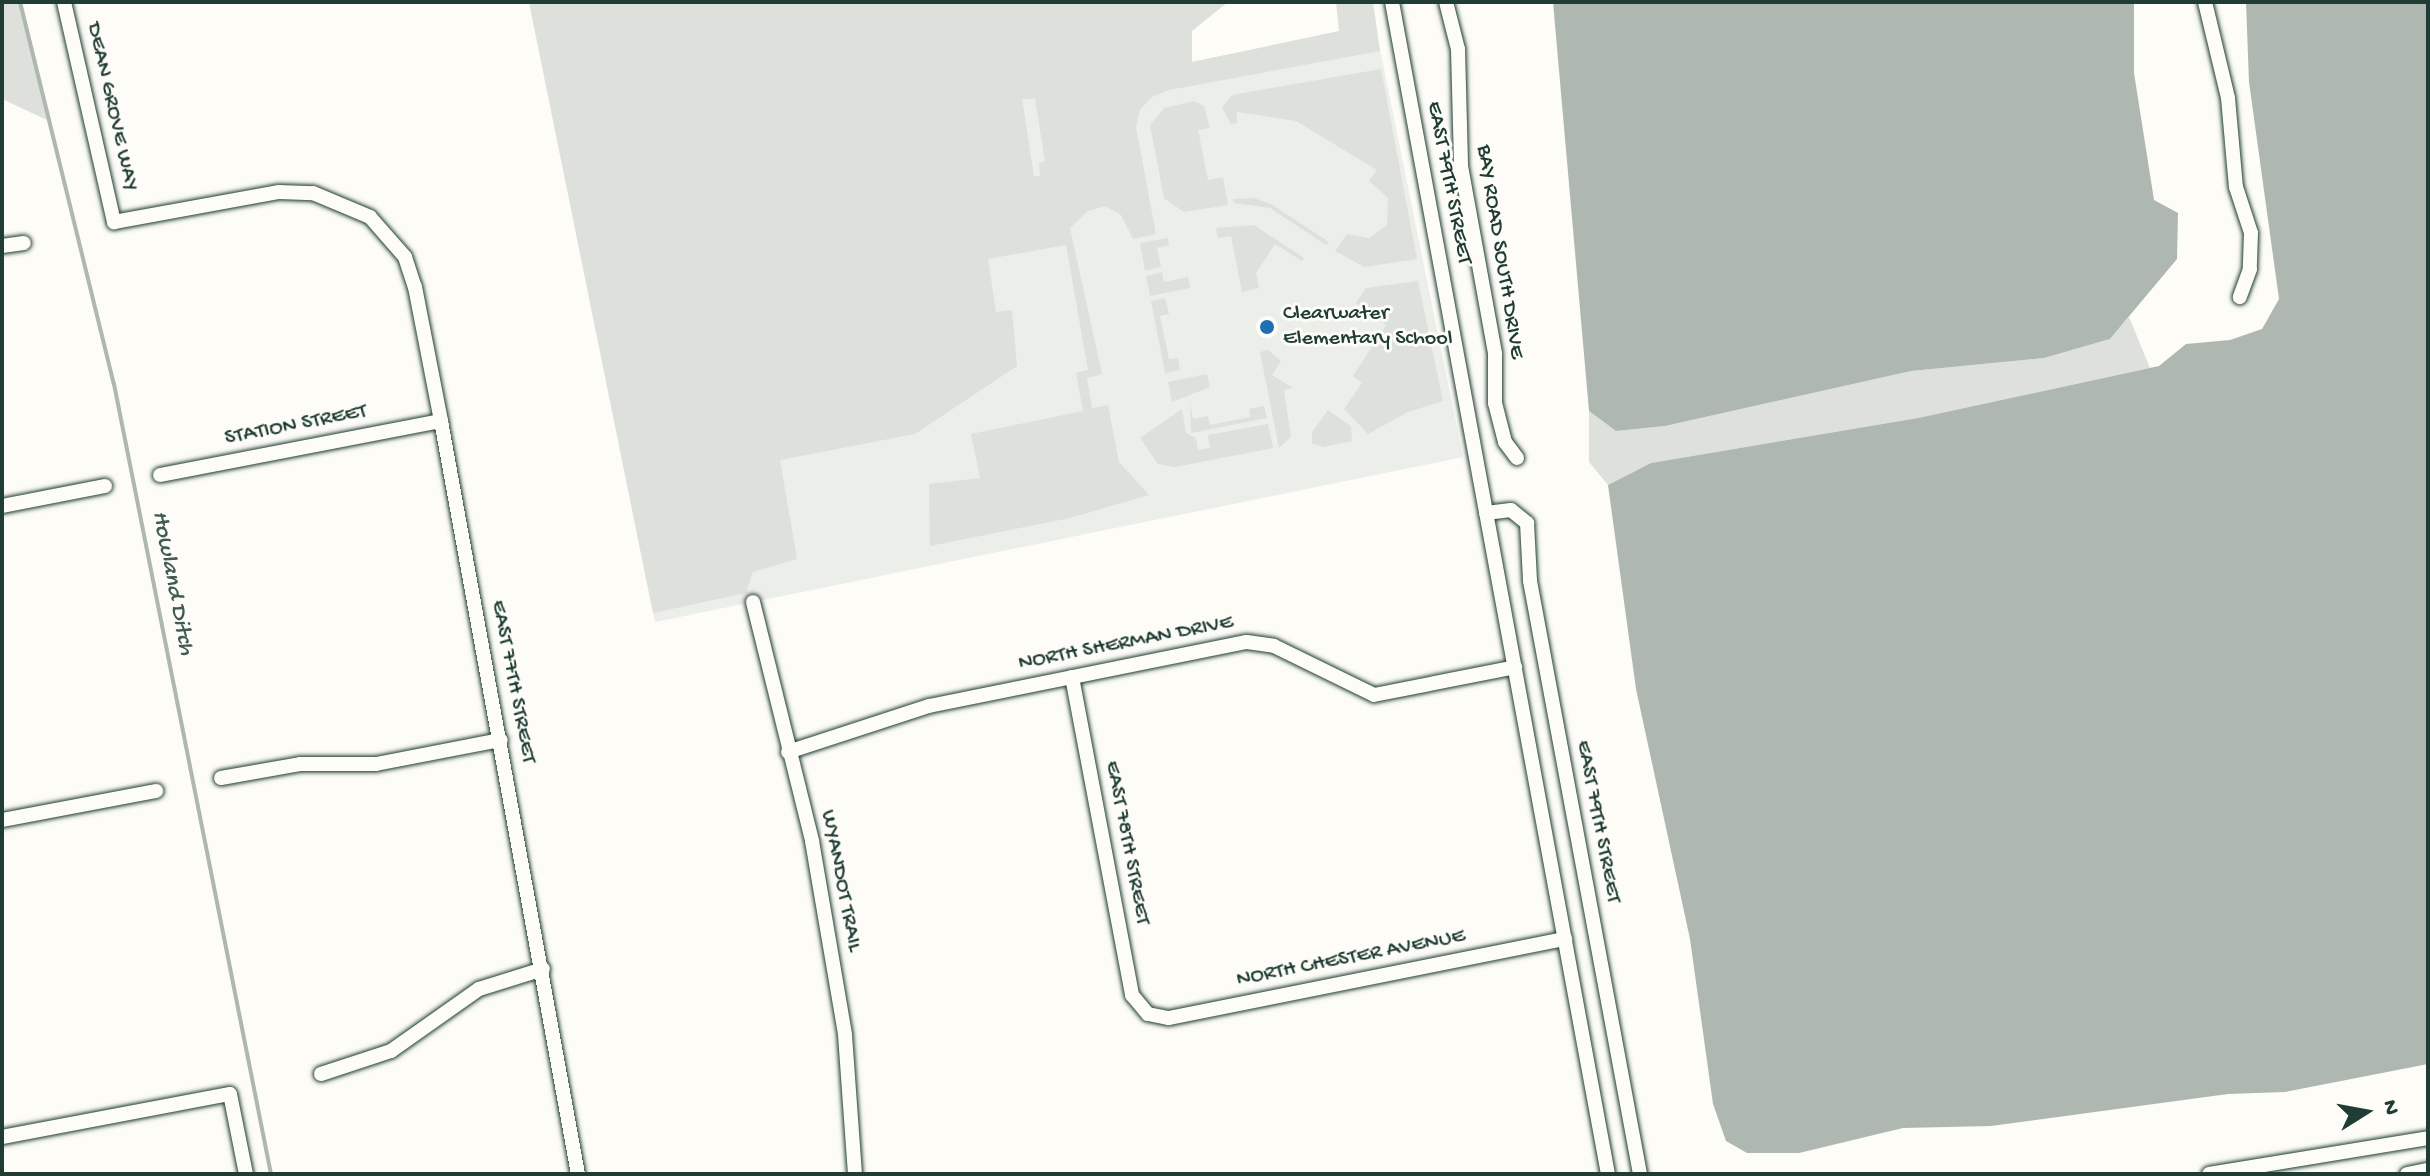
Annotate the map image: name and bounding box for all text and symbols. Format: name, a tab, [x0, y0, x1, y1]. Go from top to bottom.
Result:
street label: DEAN GROVE WAY	[79, 20, 143, 194]
street label: EAST 79TH STREET	[1419, 99, 1477, 267]
street label: BAY ROAD SOUTH DRIVE	[1469, 143, 1529, 361]
place label: Clearwater Elementary School	[1283, 301, 1453, 352]
marker: Clearwater Elementary School	[1258, 318, 1276, 336]
street label: STATION STREET	[223, 399, 369, 453]
water label: Howland Ditch	[144, 508, 200, 658]
street label: EAST 77TH STREET	[483, 598, 541, 766]
street label: NORTH SHERMAN DRIVE	[1016, 610, 1236, 678]
street label: EAST 79TH STREET	[1568, 738, 1626, 906]
street label: EAST 78TH STREET	[1097, 759, 1155, 927]
street label: WYANDOT TRAIL	[813, 808, 867, 954]
street label: NORTH CHESTER AVENUE	[1234, 924, 1468, 994]
north arrow	[2326, 1072, 2406, 1152]
text: N	[2375, 1098, 2404, 1117]

